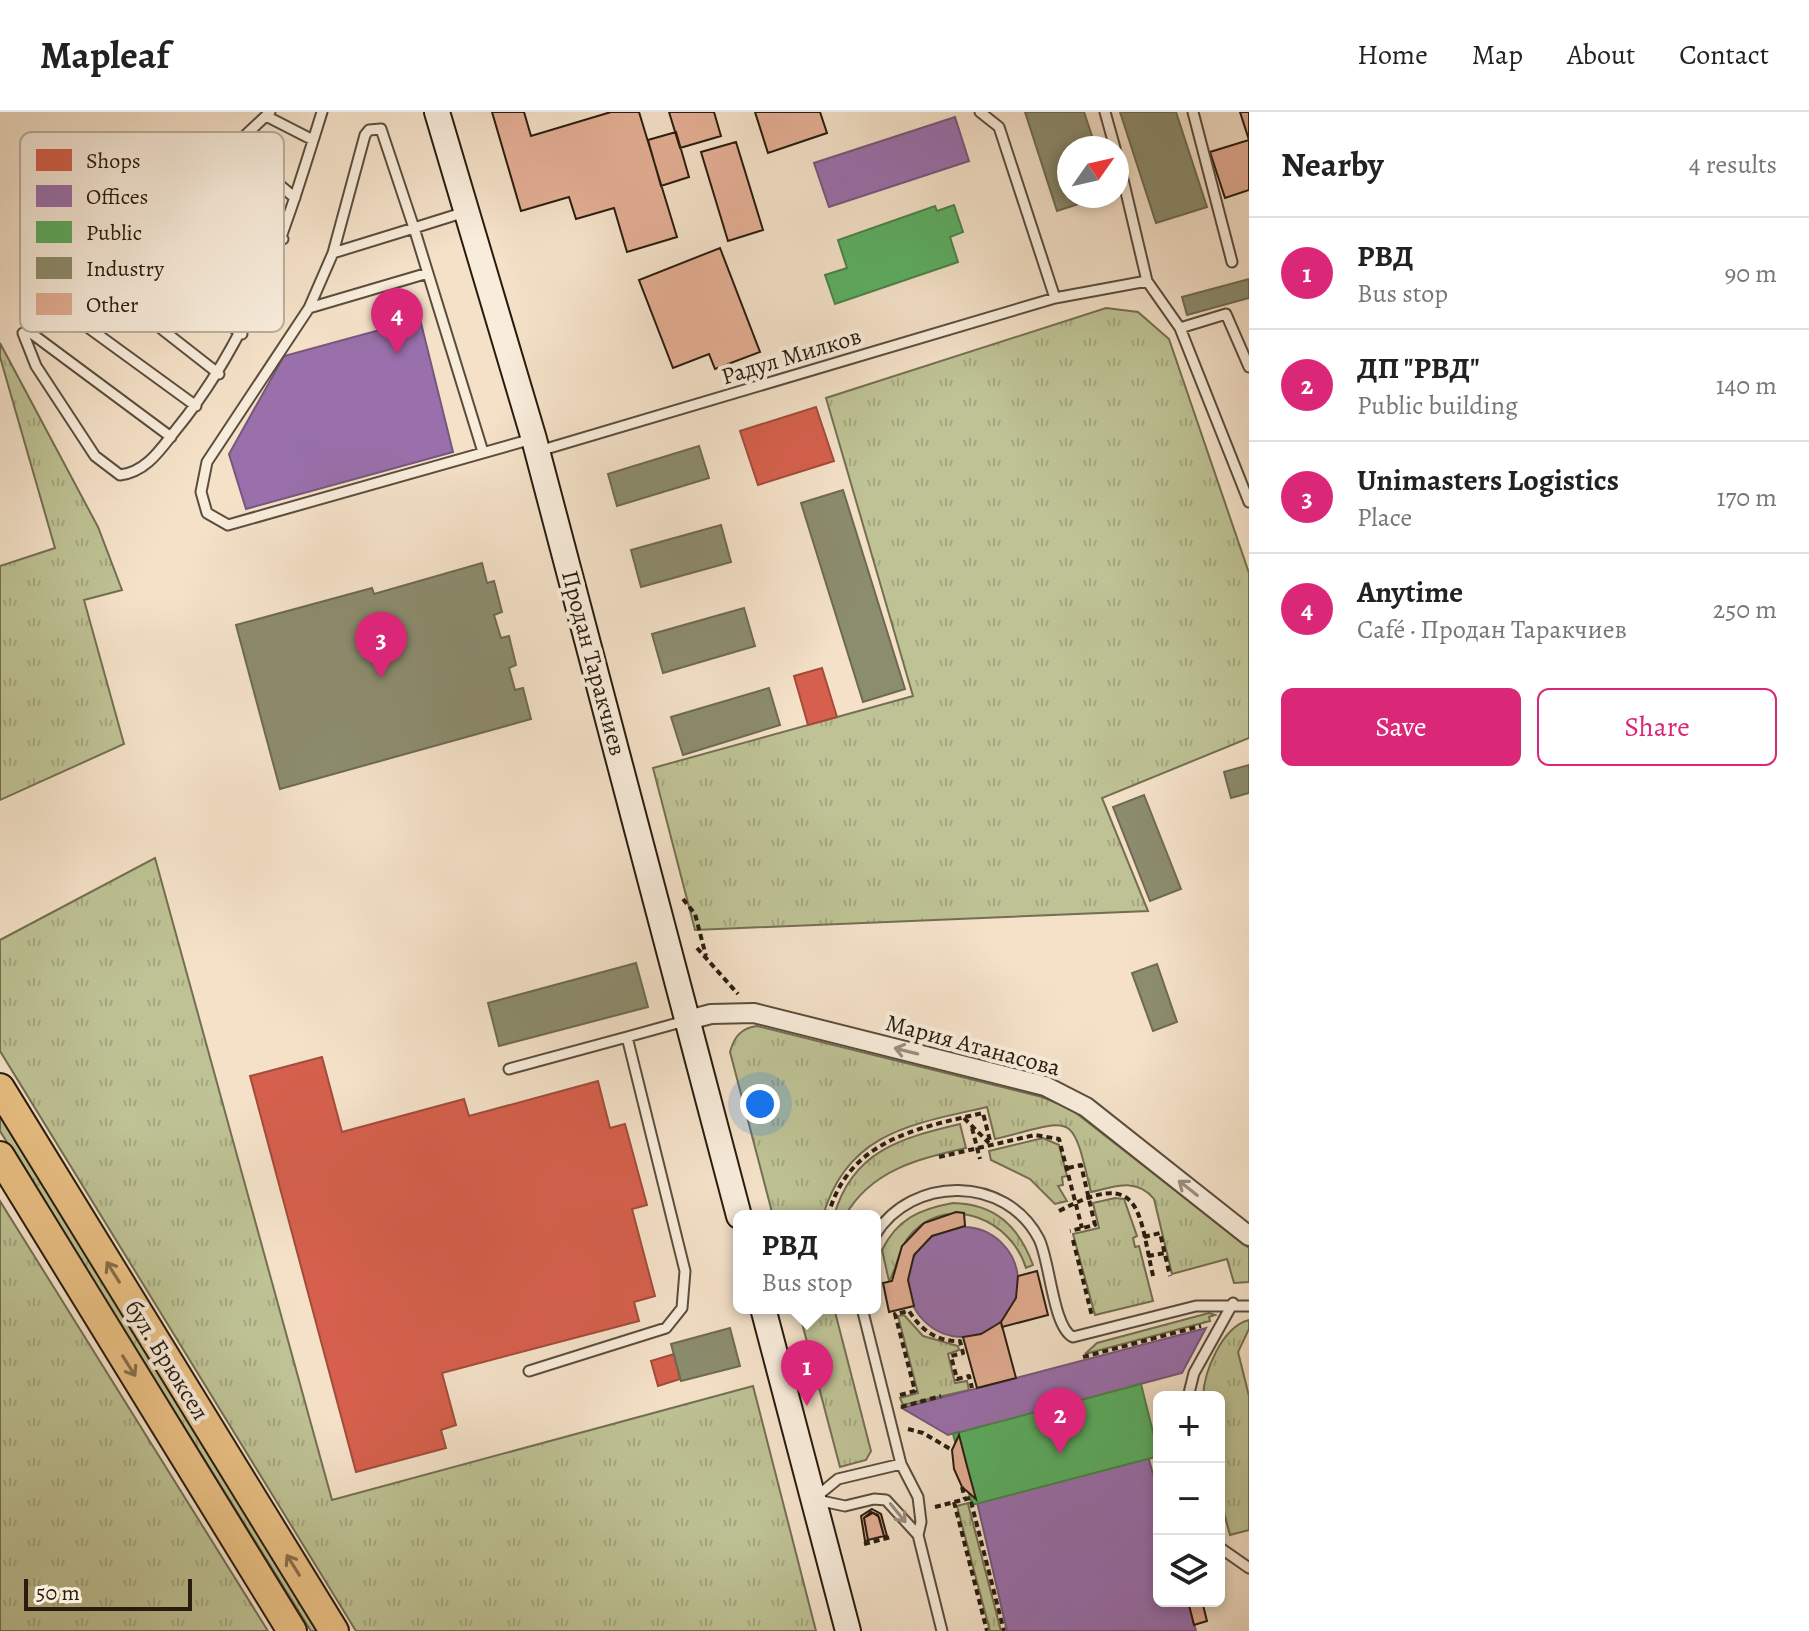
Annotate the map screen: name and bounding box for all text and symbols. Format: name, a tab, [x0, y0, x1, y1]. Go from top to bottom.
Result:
text: Mapleaf	[40, 29, 169, 81]
text: Home	[1357, 36, 1428, 74]
text: Map	[1472, 36, 1523, 74]
text: About	[1567, 36, 1635, 74]
text: Contact	[1679, 36, 1769, 74]
legend	[20, 132, 284, 332]
north arrow	[1057, 136, 1129, 208]
text: Nearby	[1281, 141, 1384, 188]
text: Shops	[86, 146, 141, 176]
text: 4 results	[1689, 147, 1777, 182]
text: Offices	[86, 182, 148, 212]
text: Public	[86, 218, 142, 248]
text: РВД	[1357, 236, 1414, 276]
text: Industry	[86, 254, 164, 284]
text: 1	[1302, 256, 1312, 291]
text: 90 m	[1725, 256, 1777, 291]
text: Bus stop	[1357, 276, 1448, 311]
pin: 4	[371, 288, 423, 354]
text: Other	[86, 290, 139, 320]
street label: Радул Милков	[717, 320, 865, 392]
text: ДП "РВД"	[1357, 348, 1480, 388]
text: 2	[1301, 368, 1313, 403]
text: 140 m	[1716, 368, 1777, 403]
text: Public building	[1357, 388, 1518, 423]
text: Unimasters Logistics	[1357, 460, 1619, 500]
text: 3	[1301, 480, 1313, 515]
text: 170 m	[1717, 480, 1777, 515]
text: Place	[1357, 500, 1412, 535]
street label: Продан Таракчиев	[554, 567, 634, 759]
text: Anytime	[1357, 572, 1463, 612]
text: 4	[1301, 592, 1313, 627]
text: 250 m	[1713, 592, 1777, 627]
pin: 3	[355, 612, 407, 678]
text: Café · Продан Таракчиев	[1357, 612, 1627, 647]
button: Save	[1281, 688, 1521, 766]
button: Share	[1537, 688, 1777, 766]
street label: Мария Атанасова	[882, 1006, 1064, 1084]
one-way arrow	[894, 1043, 919, 1058]
your location	[740, 1084, 780, 1124]
one-way arrow	[1178, 1179, 1199, 1197]
popup	[733, 1210, 881, 1314]
text: РВД	[762, 1225, 818, 1265]
one-way arrow	[104, 1261, 121, 1283]
text: Bus stop	[762, 1265, 852, 1300]
street label: бул. Брюксел	[117, 1294, 217, 1426]
pin: 1	[781, 1340, 833, 1406]
one-way arrow	[121, 1354, 137, 1377]
pin: 2	[1034, 1388, 1086, 1454]
map controls	[1153, 1391, 1225, 1607]
button: +	[1153, 1391, 1225, 1463]
button: −	[1153, 1463, 1225, 1535]
one-way arrow	[889, 1502, 907, 1523]
button: layers	[1153, 1535, 1225, 1607]
one-way arrow	[284, 1554, 300, 1577]
scale bar	[24, 1575, 192, 1611]
text: 50 m	[36, 1578, 80, 1608]

